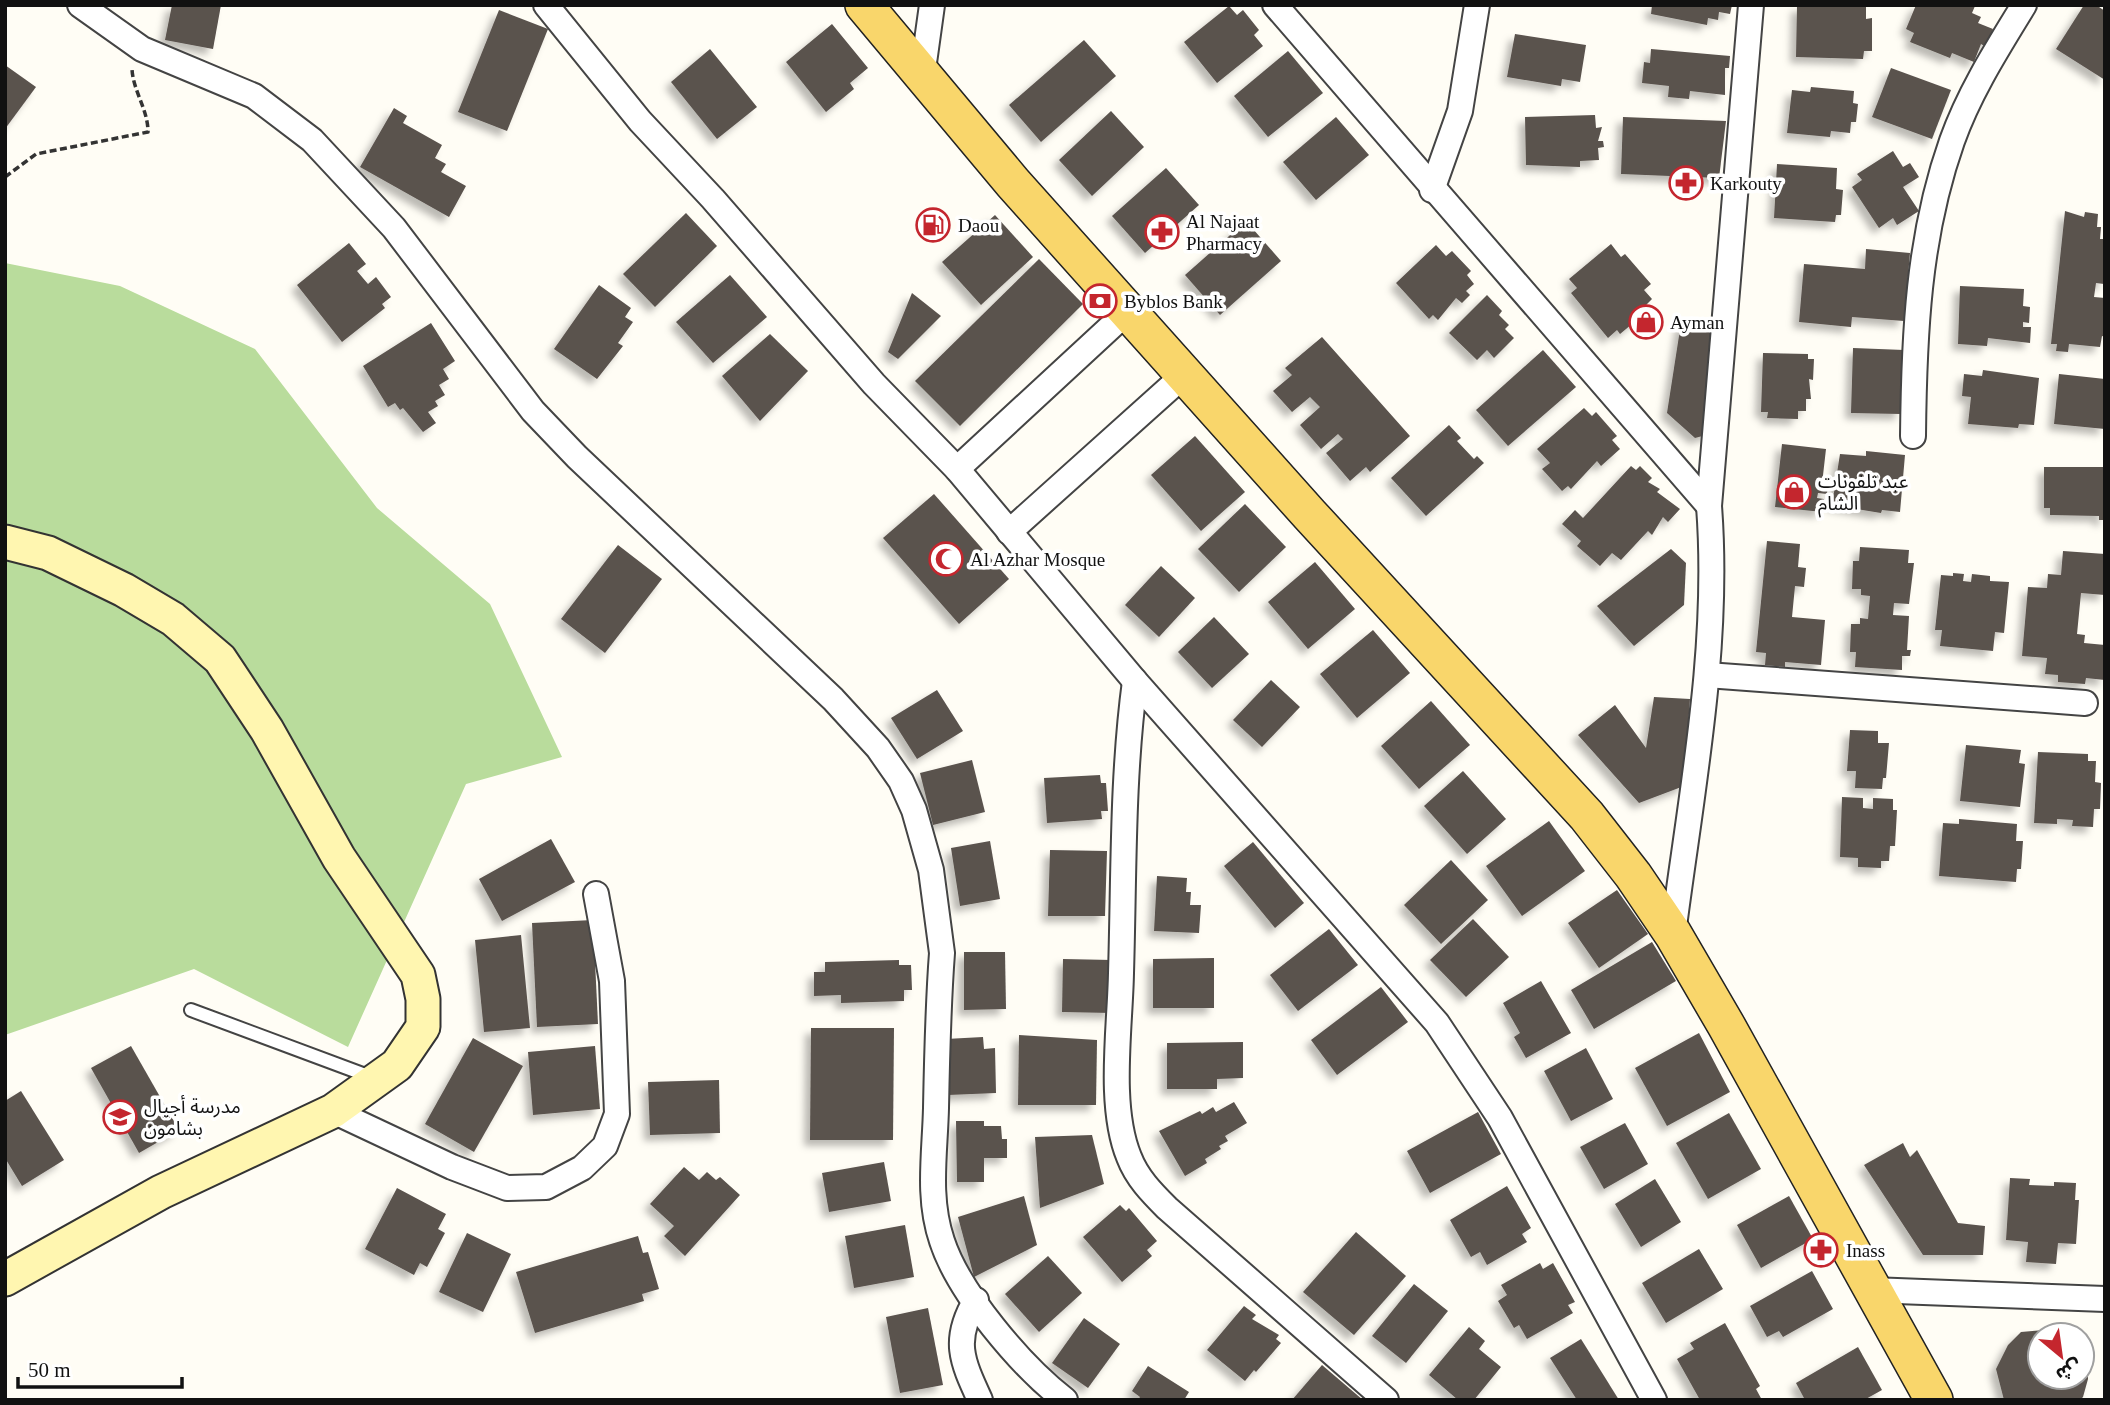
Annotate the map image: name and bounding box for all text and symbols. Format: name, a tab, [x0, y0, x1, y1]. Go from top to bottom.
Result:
pharmacy icon: Karkouty	[1667, 164, 1705, 202]
place label: Karkouty	[1710, 173, 1782, 194]
fuel station icon: Daou	[914, 206, 952, 244]
place label: Al Najaat Pharmacy	[1186, 211, 1262, 254]
pharmacy icon: Al Najaat Pharmacy	[1143, 213, 1181, 251]
place label: Daou	[958, 215, 1000, 236]
bank icon: Byblos Bank	[1081, 282, 1119, 320]
place label: Byblos Bank	[1124, 291, 1223, 312]
shop icon: Ayman	[1627, 303, 1665, 341]
place label: Ayman	[1670, 312, 1725, 333]
place label: عبد تلفونات الشام	[1818, 471, 1908, 518]
shop icon: عبد تلفونات الشام	[1775, 473, 1813, 511]
mosque icon: Al Azhar Mosque	[927, 540, 965, 578]
place label: Al Azhar Mosque	[970, 549, 1105, 570]
place label: مدرسة أجيال بشامون	[144, 1095, 241, 1140]
school or university icon: مدرسة أجيال بشامون	[101, 1098, 139, 1136]
pharmacy icon: Inass	[1802, 1231, 1840, 1269]
place label: Inass	[1846, 1240, 1885, 1261]
north arrow	[2026, 1321, 2096, 1391]
scale bar	[18, 1346, 182, 1390]
text: ش	[2053, 1355, 2085, 1386]
text: 50 m	[28, 1358, 71, 1382]

